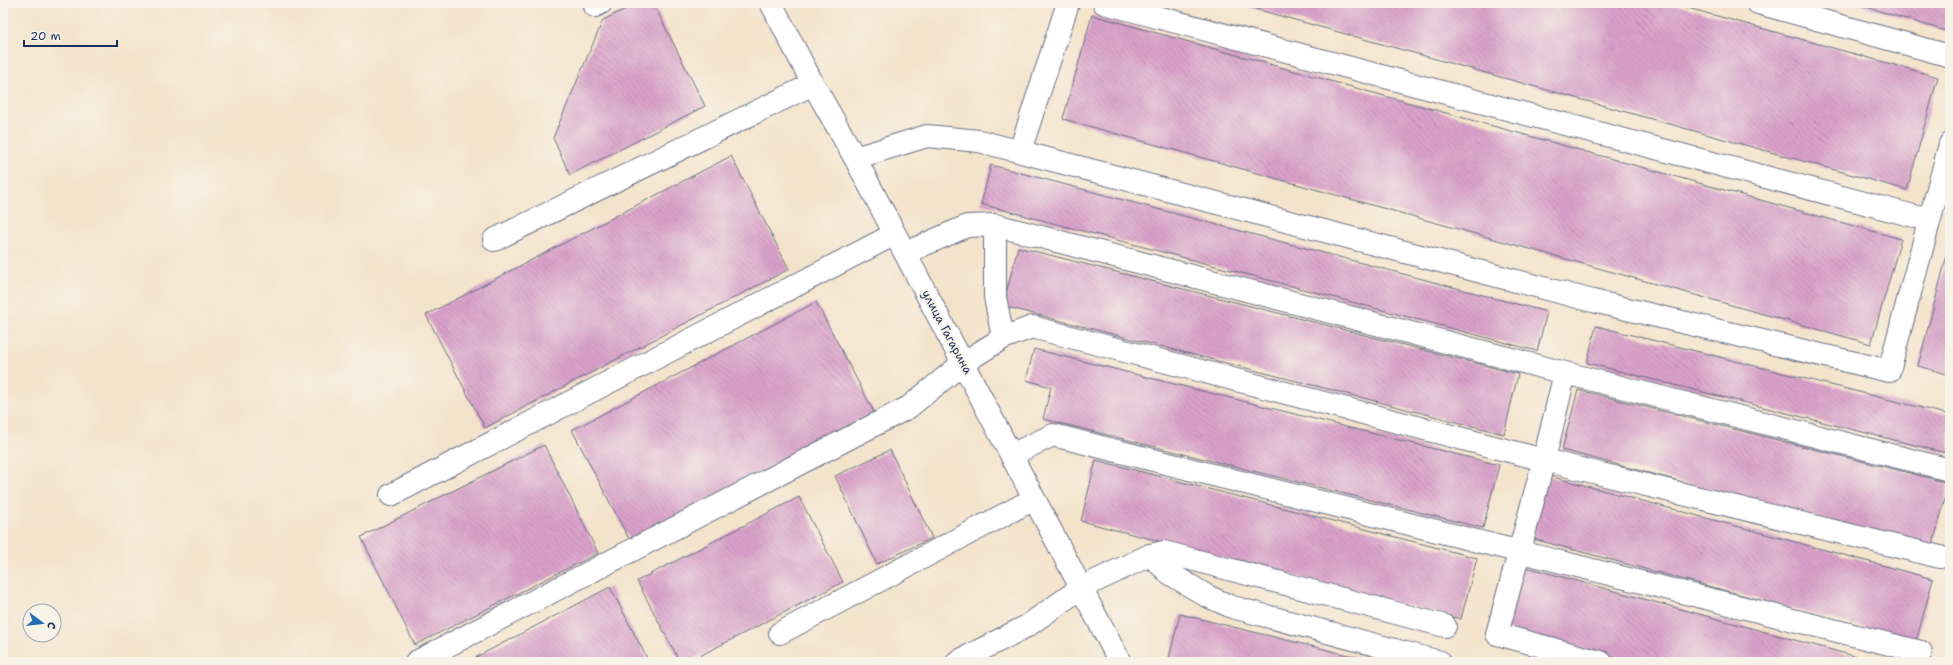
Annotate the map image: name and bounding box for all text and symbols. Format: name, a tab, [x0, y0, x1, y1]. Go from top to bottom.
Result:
scale bar	[24, 22, 117, 48]
text: 20 m	[30, 28, 61, 44]
street label: улица Гагарина	[918, 287, 976, 377]
north arrow	[22, 603, 62, 643]
text: С	[43, 620, 59, 631]

